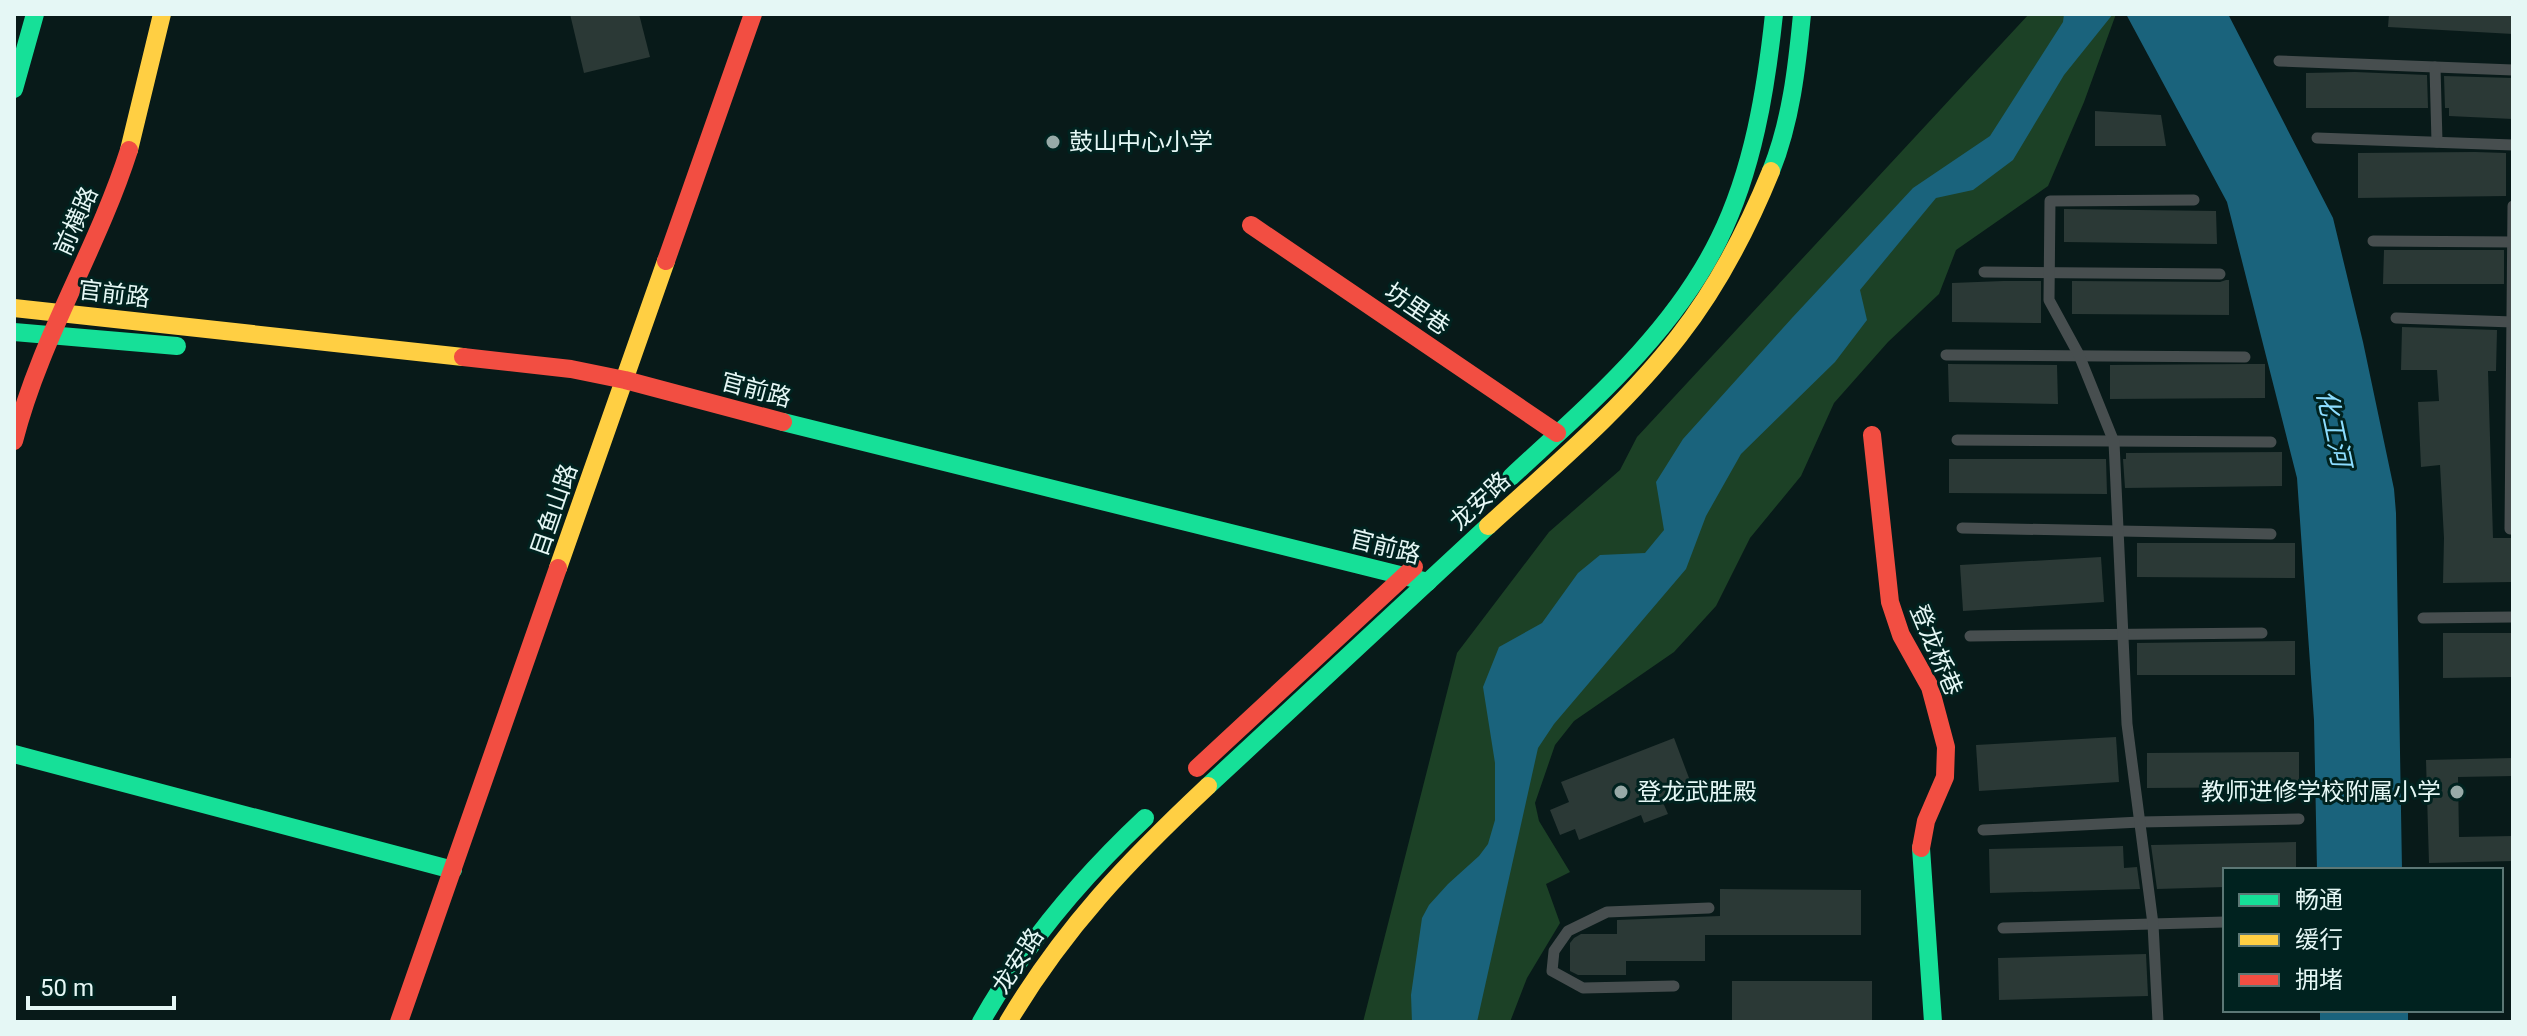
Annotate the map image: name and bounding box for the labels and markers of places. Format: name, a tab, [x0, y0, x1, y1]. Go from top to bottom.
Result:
place label: 鼓山中心小学	[1069, 128, 1213, 156]
marker: 鼓山中心小学	[1044, 133, 1062, 151]
place label: 登龙武胜殿	[1637, 778, 1757, 806]
place label: 教师进修学校附属小学	[2201, 778, 2441, 806]
marker: 登龙武胜殿	[1612, 783, 1630, 801]
marker: 教师进修学校附属小学	[2448, 783, 2466, 801]

